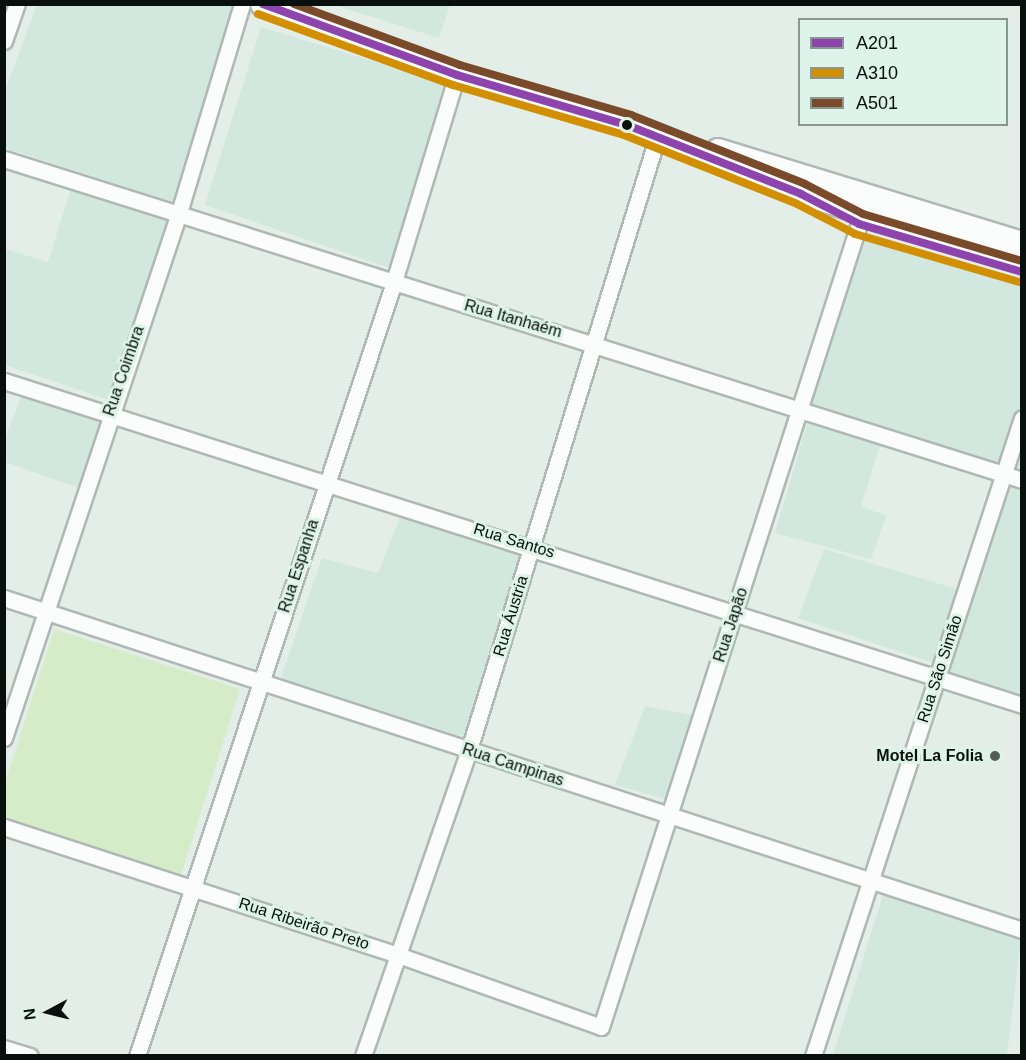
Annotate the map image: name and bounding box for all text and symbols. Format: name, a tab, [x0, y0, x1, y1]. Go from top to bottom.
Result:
legend	[798, 18, 1008, 126]
text: A201	[856, 33, 898, 53]
text: A310	[856, 63, 898, 83]
text: A501	[856, 93, 898, 113]
unlabelled marker	[621, 119, 633, 131]
street label: Rua Itanhaém	[462, 296, 564, 342]
street label: Rua Coimbra	[100, 323, 148, 419]
street label: Rua Espanha	[275, 517, 323, 615]
street label: Rua Santos	[471, 520, 557, 562]
street label: Rua Áustria	[490, 573, 532, 659]
street label: Rua Japão	[710, 585, 752, 665]
street label: Rua São Simão	[914, 613, 966, 725]
street label: Rua Campinas	[460, 740, 566, 790]
place label: Motel La Folia	[876, 746, 983, 766]
marker: Motel La Folia	[988, 749, 1002, 763]
street label: Rua Ribeirão Preto	[236, 894, 372, 954]
north arrow	[18, 982, 78, 1042]
text: N	[20, 1007, 39, 1021]

